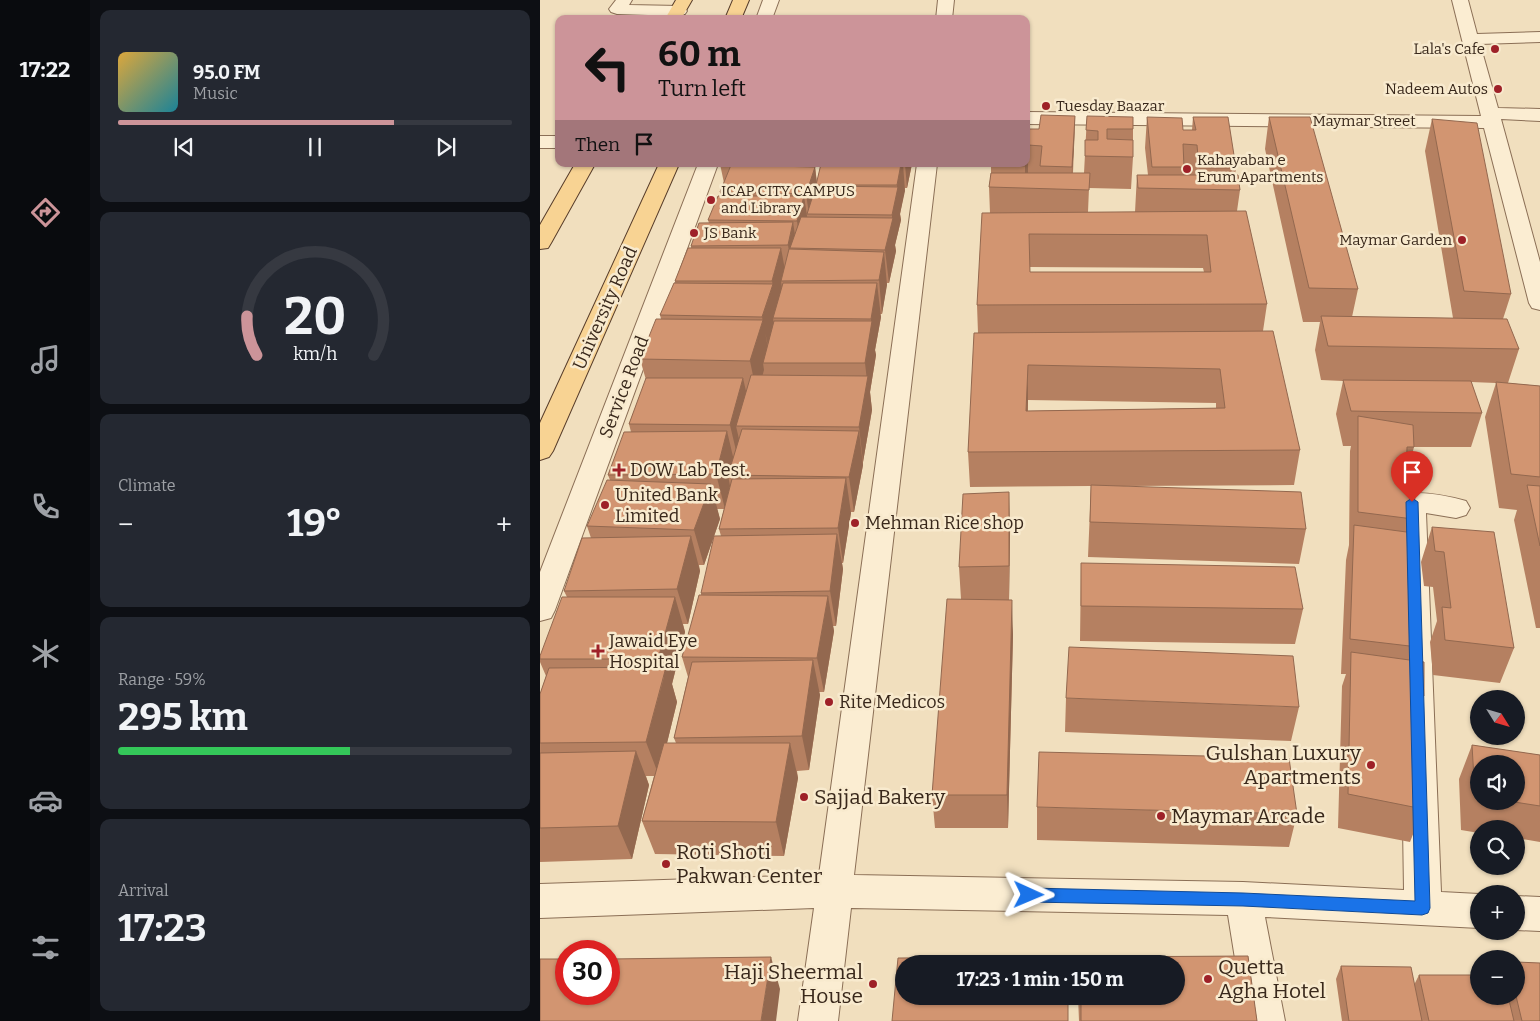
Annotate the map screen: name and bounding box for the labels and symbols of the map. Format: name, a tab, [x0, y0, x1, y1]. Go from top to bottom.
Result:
place label: Lala's Cafe	[1413, 40, 1485, 58]
marker: Lala's Cafe	[1489, 43, 1501, 55]
place label: Nadeem Autos	[1385, 80, 1488, 98]
marker: Nadeem Autos	[1492, 83, 1504, 95]
place label: Tuesday Baazar	[1056, 97, 1165, 115]
marker: Tuesday Baazar	[1040, 100, 1052, 112]
street label: Maymar Street	[1312, 112, 1416, 130]
place label: Kahayaban e Erum Apartments	[1197, 151, 1323, 186]
marker: Kahayaban e Erum Apartments	[1181, 163, 1193, 175]
place label: ICAP CITY CAMPUS and Library	[721, 182, 855, 217]
marker: ICAP CITY CAMPUS and Library	[705, 194, 717, 206]
place label: JS Bank	[703, 224, 757, 242]
marker: JS Bank	[688, 227, 700, 239]
place label: Maymar Garden	[1339, 231, 1452, 249]
marker: Maymar Garden	[1456, 234, 1468, 246]
street label: University Road	[568, 243, 642, 373]
street label: Service Road	[594, 332, 654, 441]
pin	[1391, 451, 1433, 502]
place label: DOW Lab Test.	[630, 459, 749, 481]
marker: DOW Lab Test.	[612, 463, 626, 477]
place label: United Bank Limited	[615, 484, 719, 527]
marker: United Bank Limited	[599, 499, 611, 511]
place label: Mehman Rice shop	[865, 512, 1024, 534]
marker: Mehman Rice shop	[849, 517, 861, 529]
place label: Jawaid Eye Hospital	[608, 630, 697, 673]
marker: Jawaid Eye Hospital	[591, 644, 605, 658]
north arrow	[1470, 690, 1525, 745]
place label: Rite Medicos	[839, 691, 945, 713]
marker: Rite Medicos	[823, 696, 835, 708]
place label: Gulshan Luxury Apartments	[1205, 740, 1362, 790]
marker: Gulshan Luxury Apartments	[1365, 759, 1377, 771]
place label: Sajjad Bakery	[814, 784, 946, 810]
marker: Sajjad Bakery	[798, 791, 810, 803]
place label: Maymar Arcade	[1171, 803, 1325, 829]
marker: Maymar Arcade	[1155, 810, 1167, 822]
place label: Roti Shoti Pakwan Center	[676, 839, 822, 889]
marker: Roti Shoti Pakwan Center	[660, 858, 672, 870]
position arrow	[1002, 868, 1054, 920]
speed limit sign: 30	[555, 940, 620, 1005]
place label: Quetta Agha Hotel	[1218, 954, 1326, 1004]
place label: Haji Sheermal House	[724, 959, 863, 1009]
marker: Quetta Agha Hotel	[1202, 973, 1214, 985]
marker: Haji Sheermal House	[867, 978, 879, 990]

